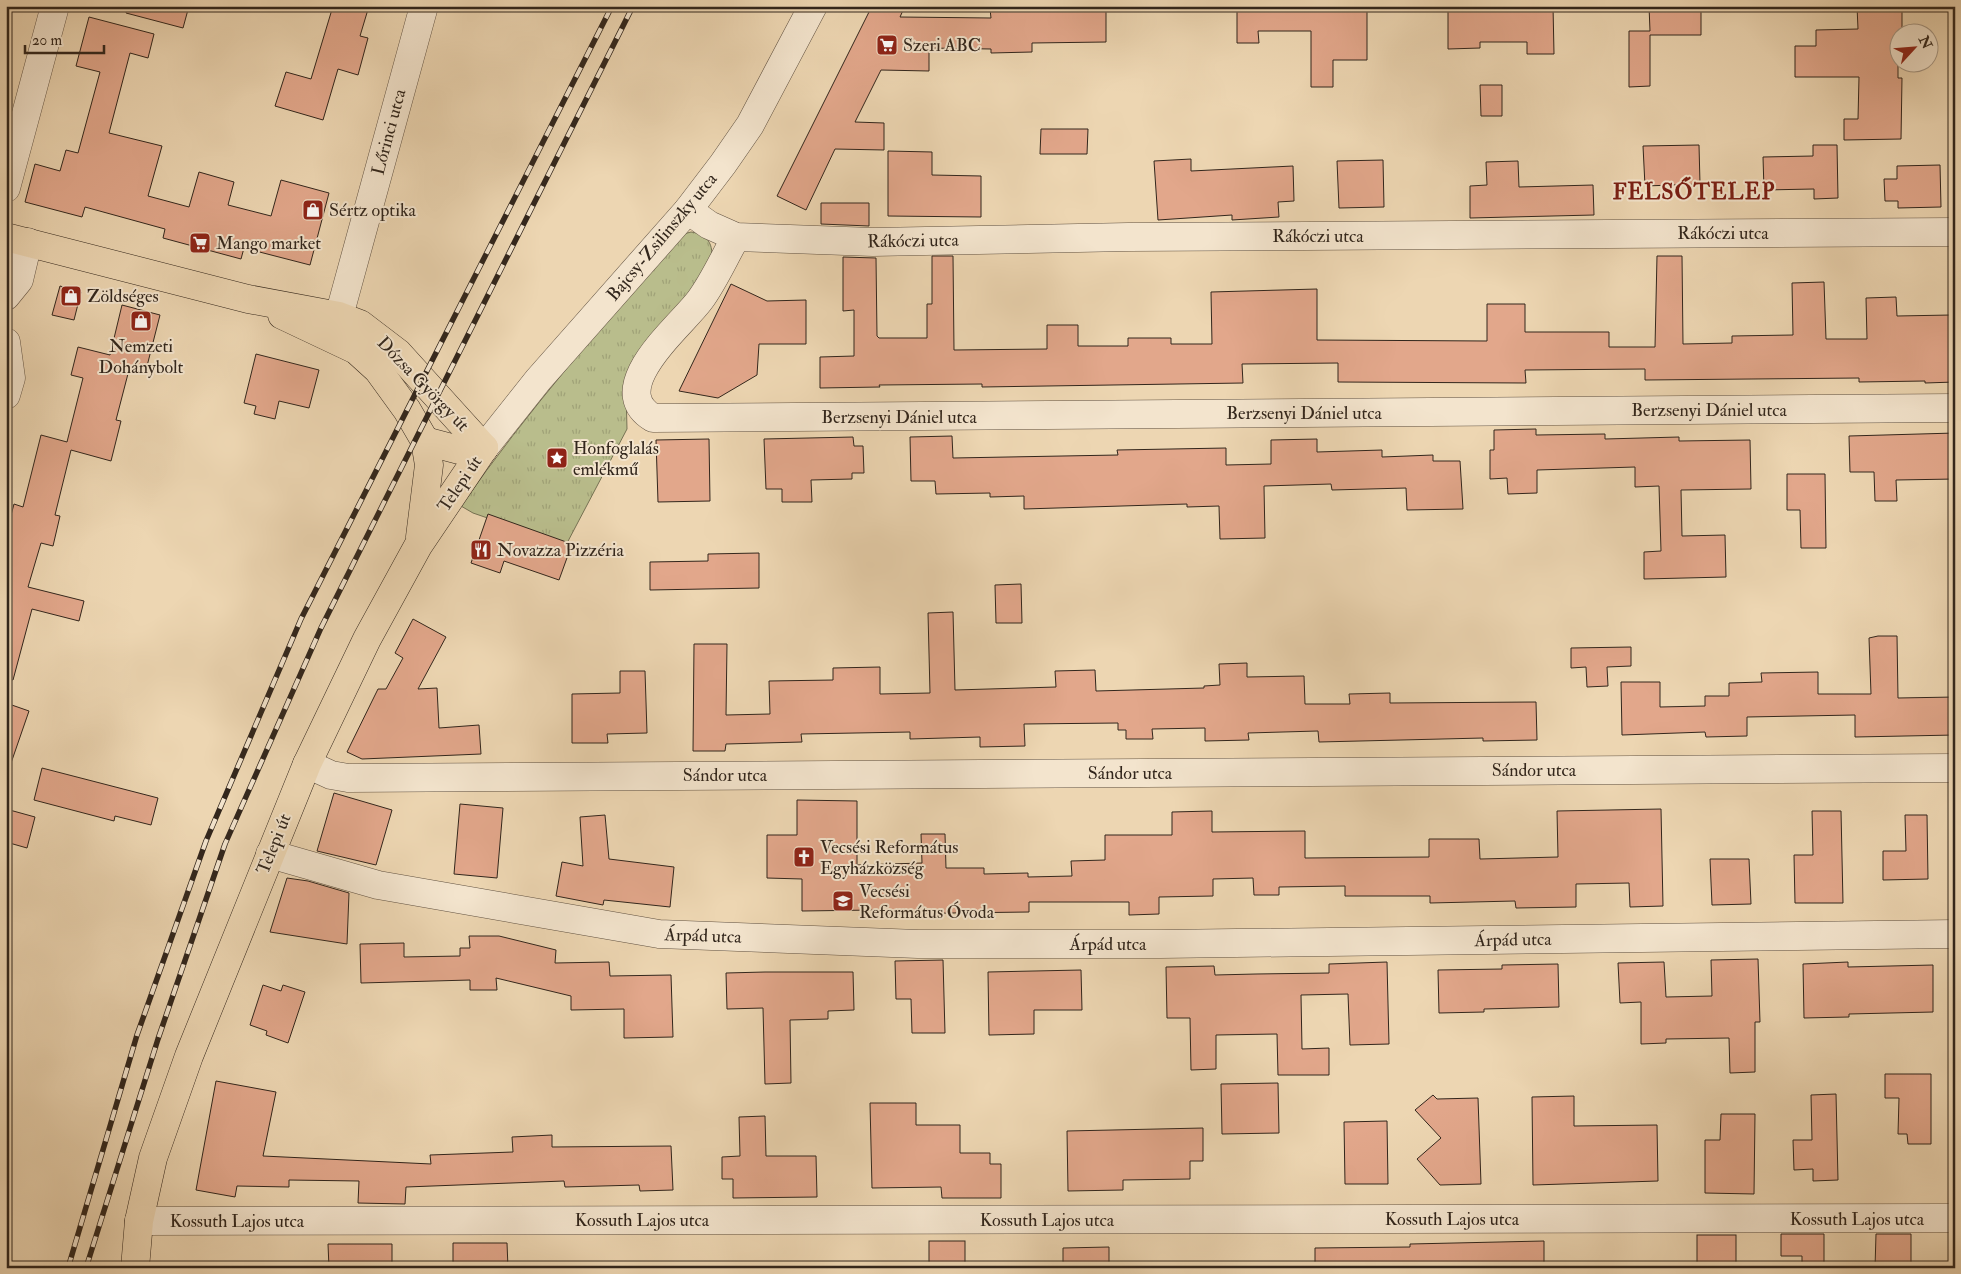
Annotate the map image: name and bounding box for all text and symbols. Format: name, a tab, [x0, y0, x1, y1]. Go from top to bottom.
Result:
scale bar	[25, 22, 104, 54]
north arrow	[1888, 22, 1938, 72]
text: 20 m	[32, 31, 62, 50]
text: N	[1914, 32, 1936, 52]
supermarket icon: Szeri ABC	[875, 33, 899, 57]
place label: Szeri ABC	[903, 34, 981, 57]
street label: Lőrinci utca	[366, 86, 412, 178]
street label: Bajcsy-Zsilinszky utca	[602, 168, 723, 306]
district label: FELSŐTELEP	[1613, 176, 1775, 206]
shop icon: Sértz optika	[301, 198, 325, 222]
place label: Sértz optika	[329, 199, 416, 222]
street label: Rákóczi utca	[1677, 222, 1769, 245]
street label: Rákóczi utca	[1272, 225, 1364, 248]
street label: Rákóczi utca	[867, 229, 960, 253]
supermarket icon: Mango market	[188, 231, 212, 255]
place label: Mango market	[216, 232, 321, 255]
shop icon: Zöldséges	[59, 284, 83, 308]
place label: Zöldséges	[87, 285, 159, 308]
shop icon: Nemzeti Dohánybolt	[129, 309, 153, 333]
street label: Dózsa György út	[372, 332, 474, 437]
place label: Nemzeti Dohánybolt	[99, 335, 184, 379]
street label: Berzsenyi Dániel utca	[1631, 399, 1787, 422]
street label: Berzsenyi Dániel utca	[1226, 402, 1382, 425]
street label: Berzsenyi Dániel utca	[821, 406, 977, 429]
place label: Honfoglalás emlékmű	[573, 437, 659, 481]
place icon: Honfoglalás emlékmű	[545, 446, 569, 470]
street label: Telepi út	[433, 451, 487, 517]
restaurant icon: Novazza Pizzéria	[469, 538, 493, 562]
place label: Novazza Pizzéria	[497, 539, 625, 562]
street label: Sándor utca	[1492, 759, 1577, 782]
street label: Sándor utca	[1088, 762, 1173, 785]
street label: Sándor utca	[683, 764, 768, 787]
street label: Telepi út	[251, 810, 297, 878]
place label: Vecsési Református Egyházközség	[820, 836, 959, 880]
church icon: Vecsési Református Egyházközség	[792, 845, 816, 869]
place label: Vecsési Református Óvoda	[859, 880, 995, 924]
school or university icon: Vecsési Református Óvoda	[831, 889, 855, 913]
street label: Árpád utca	[663, 923, 742, 949]
street label: Árpád utca	[1473, 928, 1552, 952]
street label: Árpád utca	[1069, 933, 1147, 956]
street label: Kossuth Lajos utca	[1385, 1208, 1520, 1231]
street label: Kossuth Lajos utca	[1790, 1208, 1925, 1231]
street label: Kossuth Lajos utca	[575, 1209, 710, 1232]
street label: Kossuth Lajos utca	[980, 1209, 1115, 1232]
street label: Kossuth Lajos utca	[170, 1210, 305, 1233]

